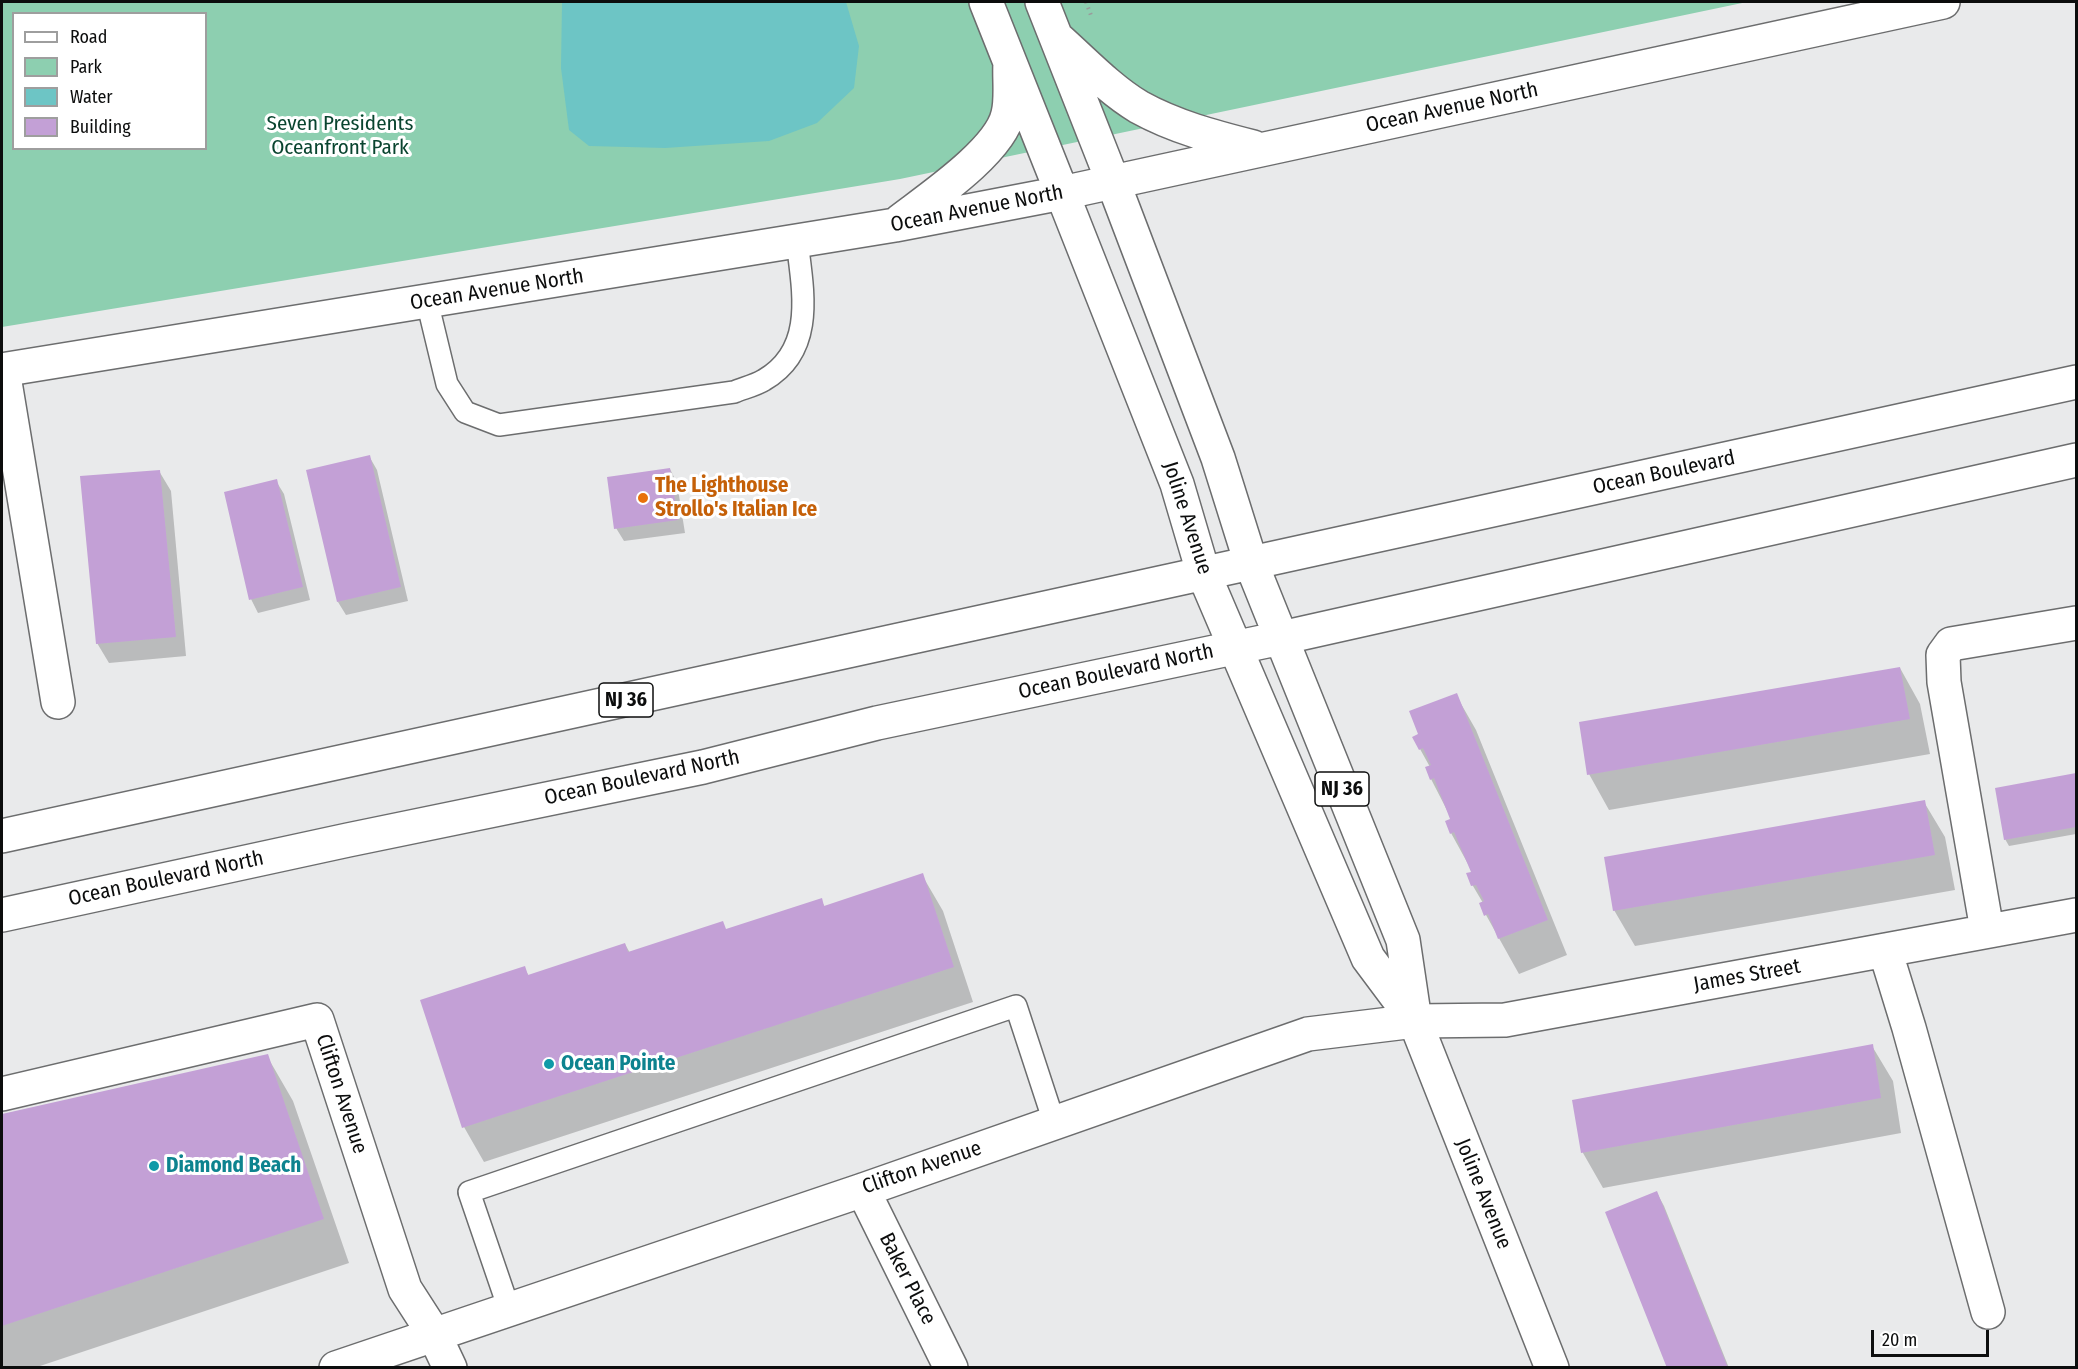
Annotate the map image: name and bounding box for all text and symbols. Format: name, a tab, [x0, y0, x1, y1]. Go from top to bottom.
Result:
legend	[12, 12, 207, 150]
text: Road	[70, 26, 107, 48]
text: Park	[70, 56, 102, 78]
street label: Ocean Avenue North	[1364, 77, 1540, 139]
text: Water	[70, 86, 113, 108]
park label: Seven Presidents Oceanfront Park	[267, 111, 413, 161]
text: Building	[70, 116, 131, 138]
street label: Ocean Avenue North	[889, 180, 1065, 238]
street label: Ocean Avenue North	[408, 264, 586, 316]
street label: Ocean Boulevard	[1591, 446, 1737, 500]
street label: Joline Avenue	[1157, 458, 1217, 578]
place label: The Lighthouse Strollo's Italian Ice	[655, 473, 817, 523]
marker: The Lighthouse Strollo's Italian Ice	[636, 491, 650, 505]
street label: Ocean Boulevard North	[1016, 639, 1216, 705]
road number: NJ 36	[599, 683, 653, 717]
street label: Ocean Boulevard North	[542, 745, 742, 811]
road number: NJ 36	[1315, 772, 1369, 806]
street label: Ocean Boulevard North	[66, 846, 266, 912]
street label: James Street	[1692, 954, 1802, 998]
street label: Clifton Avenue	[310, 1031, 372, 1157]
place label: Ocean Pointe	[561, 1051, 675, 1077]
marker: Ocean Pointe	[542, 1057, 556, 1071]
street label: Joline Avenue	[1449, 1135, 1517, 1253]
street label: Clifton Avenue	[859, 1136, 985, 1200]
place label: Diamond Beach	[166, 1153, 301, 1179]
marker: Diamond Beach	[147, 1159, 161, 1173]
street label: Baker Place	[873, 1229, 941, 1329]
scale bar	[1874, 1318, 1992, 1356]
text: 20 m	[1882, 1329, 1917, 1351]

